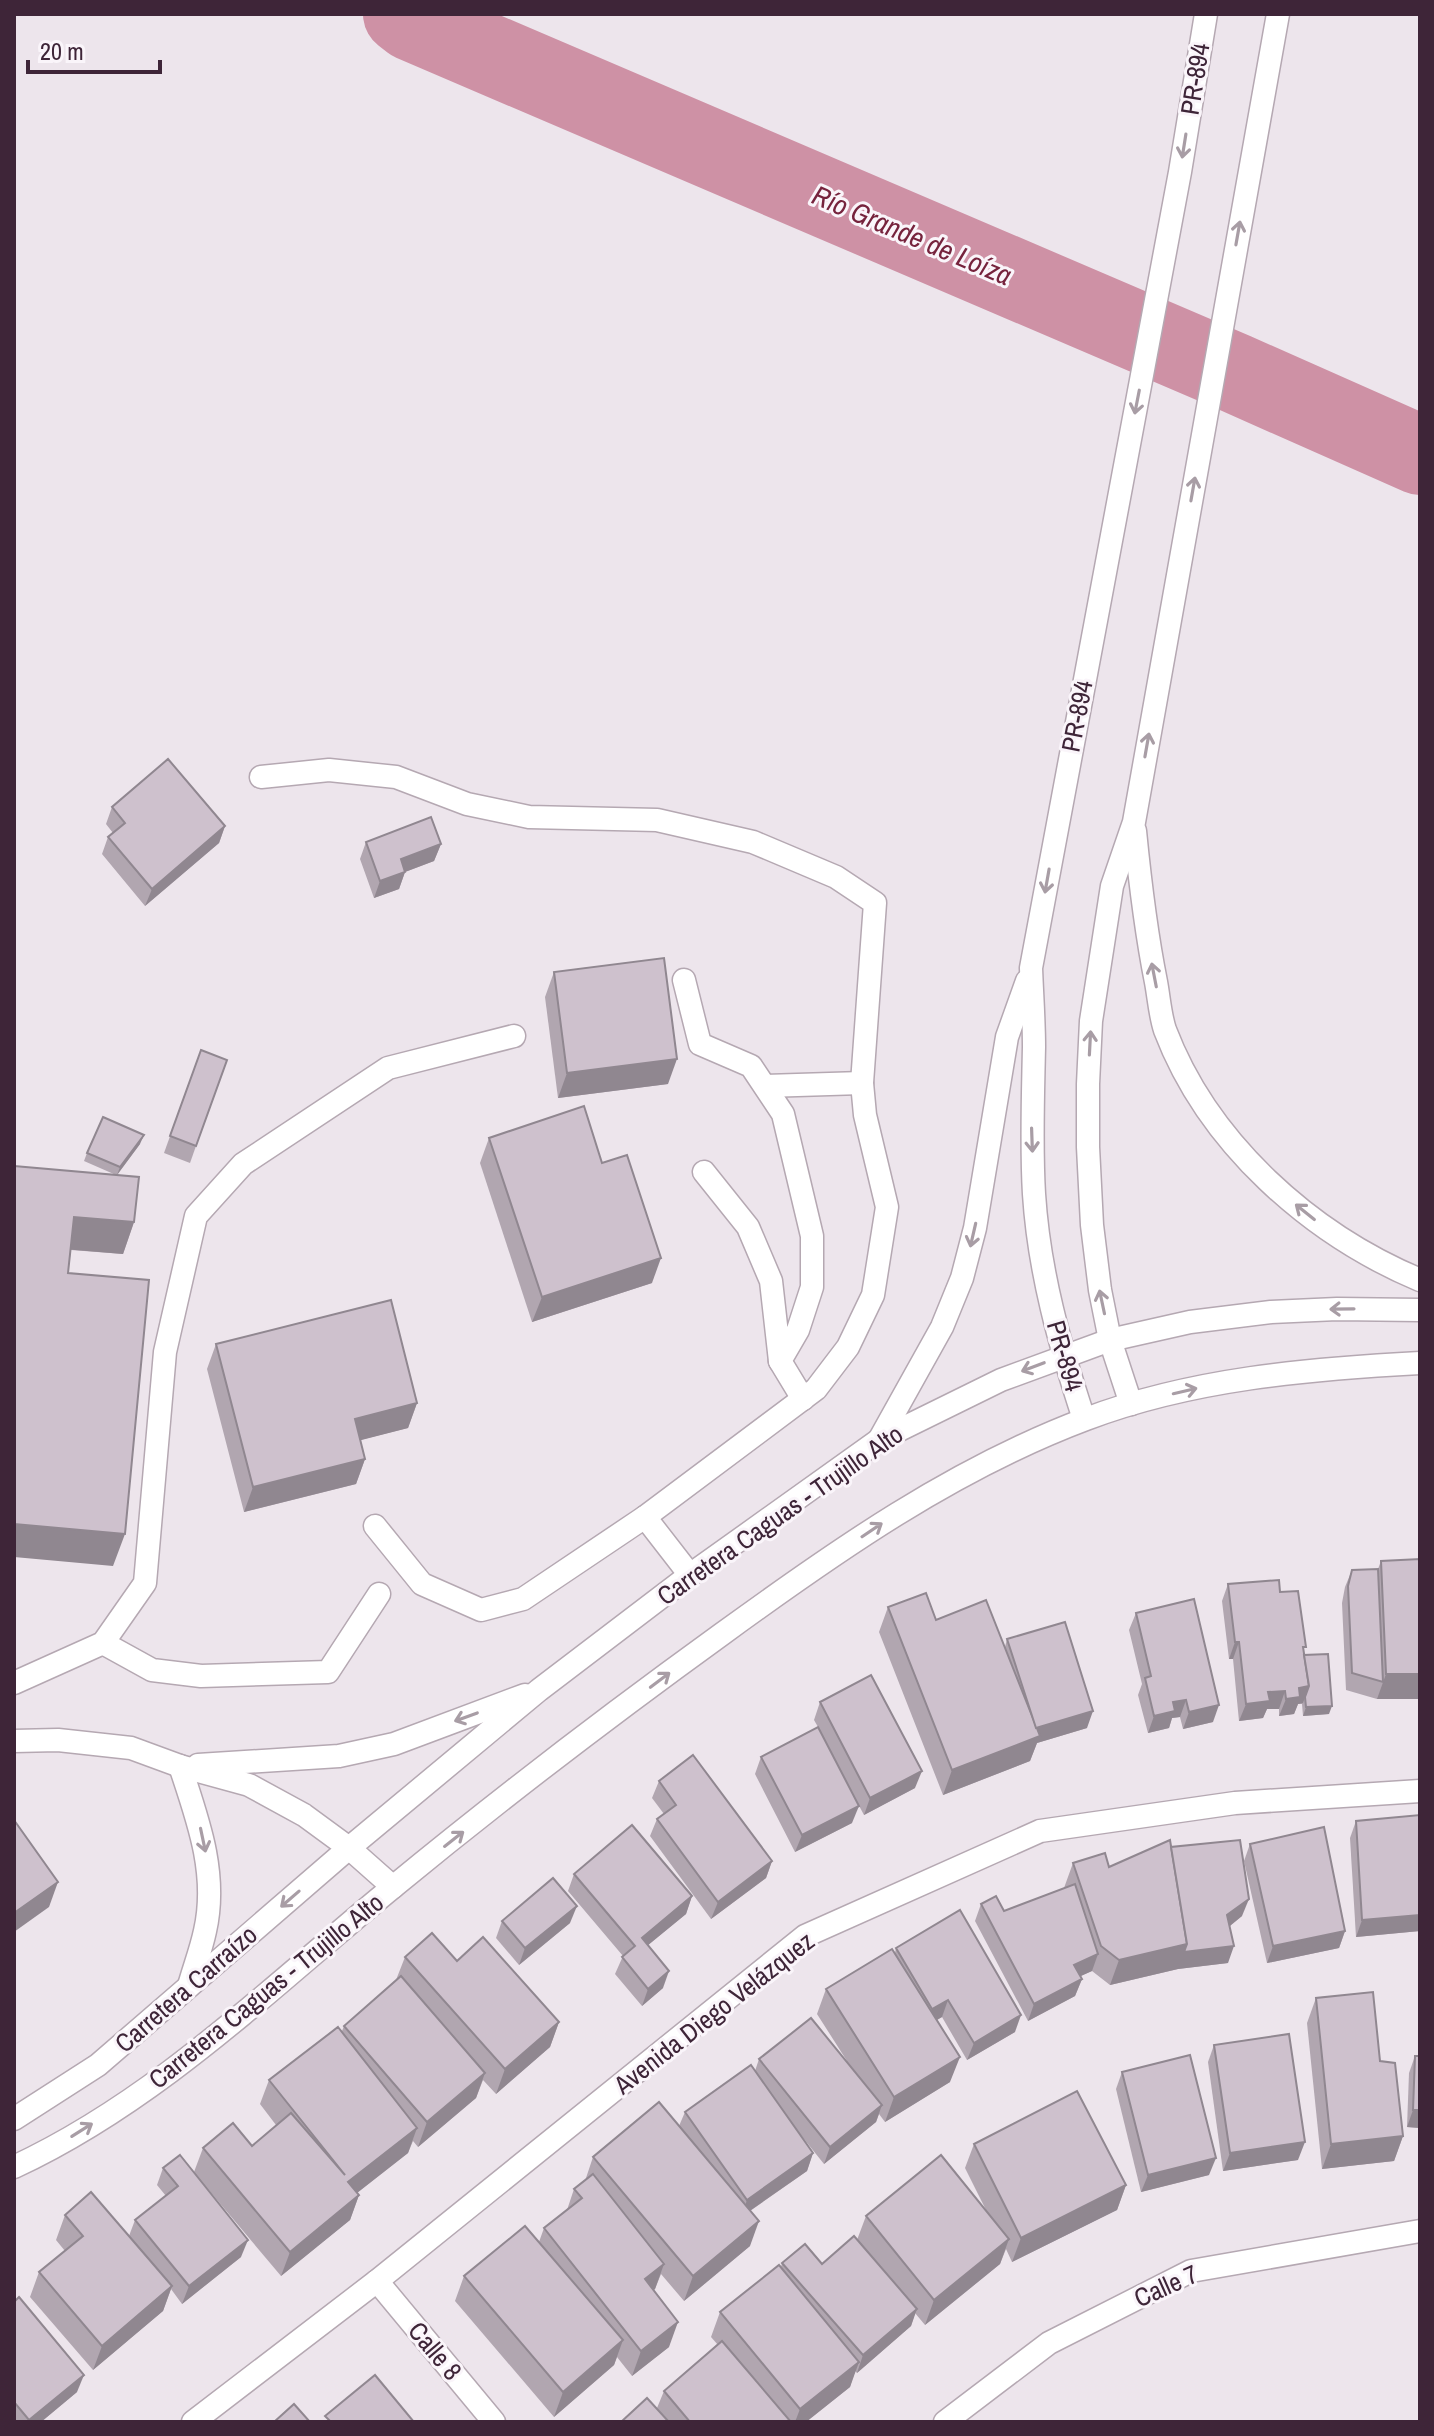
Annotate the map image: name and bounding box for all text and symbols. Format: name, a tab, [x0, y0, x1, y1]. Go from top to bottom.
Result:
scale bar	[28, 24, 160, 74]
text: 20 m	[40, 35, 84, 67]
street label: PR-894	[1172, 40, 1217, 117]
one-way arrow	[1176, 133, 1191, 158]
water label: Río Grande de Loíza	[806, 176, 1018, 294]
one-way arrow	[1232, 221, 1247, 247]
one-way arrow	[1128, 389, 1143, 414]
one-way arrow	[1186, 477, 1201, 503]
street label: PR-894	[1052, 677, 1101, 755]
one-way arrow	[1141, 733, 1156, 758]
one-way arrow	[1038, 868, 1053, 893]
one-way arrow	[1146, 963, 1161, 989]
one-way arrow	[1082, 1030, 1097, 1057]
one-way arrow	[1025, 1126, 1040, 1153]
one-way arrow	[1295, 1203, 1316, 1221]
one-way arrow	[965, 1222, 980, 1248]
one-way arrow	[1094, 1289, 1109, 1315]
one-way arrow	[1329, 1301, 1356, 1317]
street label: PR-894	[1039, 1316, 1092, 1396]
one-way arrow	[1021, 1361, 1046, 1375]
one-way arrow	[1171, 1383, 1197, 1398]
street label: Carretera Caguas - Trujillo Alto	[650, 1416, 910, 1613]
one-way arrow	[860, 1522, 883, 1538]
one-way arrow	[649, 1671, 670, 1688]
one-way arrow	[455, 1711, 479, 1725]
one-way arrow	[196, 1827, 211, 1853]
one-way arrow	[443, 1830, 464, 1848]
street label: Carretera Caguas - Trujillo Alto	[141, 1885, 390, 2096]
one-way arrow	[280, 1890, 301, 1908]
street label: Carretera Carraízo	[107, 1917, 264, 2060]
street label: Avenida Diego Velázquez	[606, 1923, 821, 2102]
one-way arrow	[70, 2121, 93, 2137]
street label: Calle 7	[1128, 2256, 1203, 2315]
street label: Calle 8	[401, 2314, 470, 2387]

